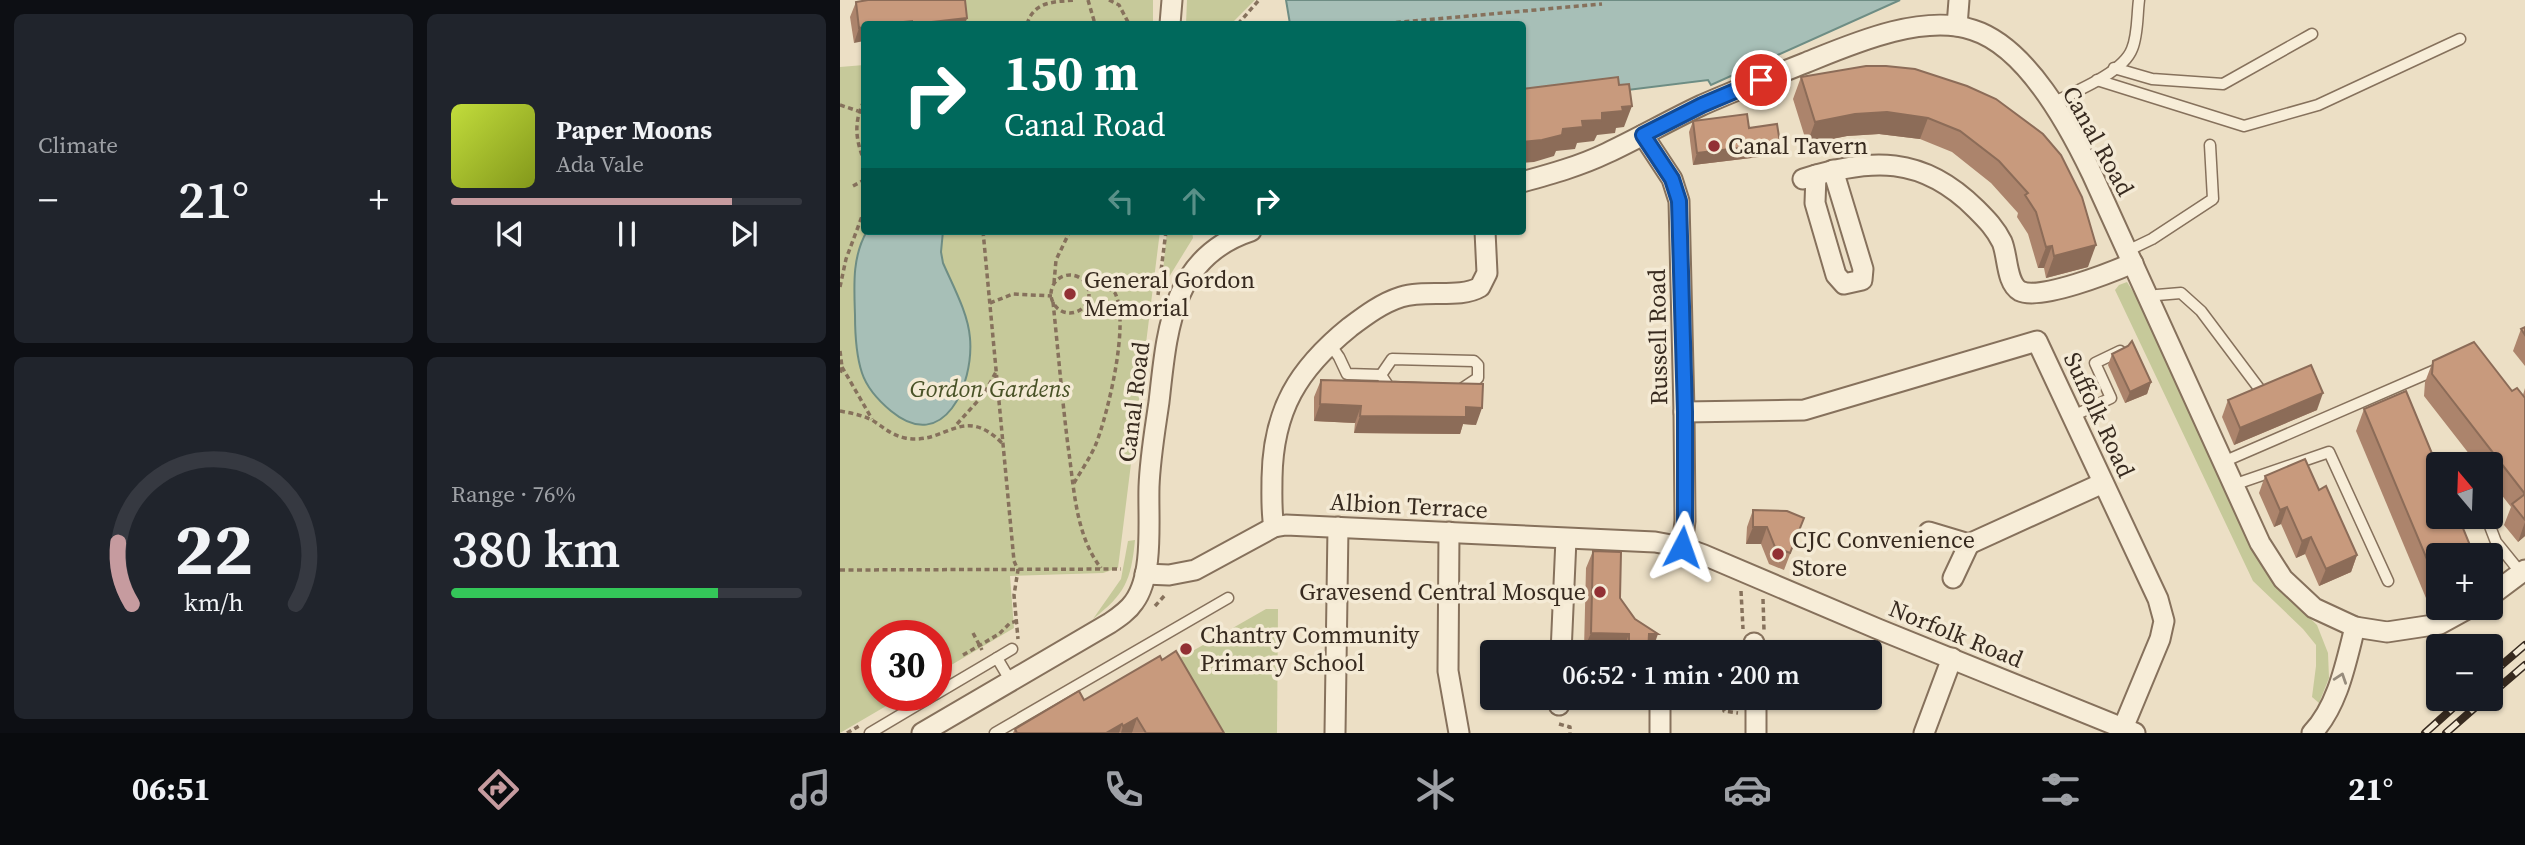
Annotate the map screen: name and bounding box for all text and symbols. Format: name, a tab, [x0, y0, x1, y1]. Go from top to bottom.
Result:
text: 150 m	[1004, 39, 1139, 106]
icon: right	[889, 49, 980, 140]
pin	[1731, 50, 1791, 110]
icon: arrive	[1742, 61, 1780, 99]
street label: Canal Road	[2055, 80, 2142, 202]
text: Canal Road	[1004, 103, 1166, 147]
text: Paper Moons	[556, 112, 712, 148]
text: Climate	[38, 129, 118, 161]
place label: Canal Tavern	[1728, 129, 1868, 162]
marker: Canal Tavern	[1706, 138, 1722, 154]
text: Ada Vale	[556, 148, 644, 180]
text: 21°	[178, 164, 249, 235]
text: −	[38, 174, 58, 226]
text: +	[369, 174, 389, 226]
icon: left	[1102, 182, 1140, 220]
icon: ahead	[1175, 182, 1213, 220]
icon: right	[1248, 182, 1286, 220]
icon: previous	[491, 215, 529, 253]
icon: pause	[608, 215, 646, 253]
icon: next	[725, 215, 763, 253]
place label: General Gordon Memorial	[1084, 263, 1255, 324]
street label: Russell Road	[1640, 268, 1675, 406]
marker: General Gordon Memorial	[1062, 286, 1078, 302]
street label: Canal Road	[1110, 339, 1157, 464]
street label: Suffolk Road	[2056, 347, 2143, 483]
park label: Gordon Gardens	[910, 372, 1070, 405]
north arrow	[2426, 452, 2502, 528]
map controls	[2426, 452, 2503, 711]
text: Range · 76%	[451, 478, 576, 510]
street label: Albion Terrace	[1329, 485, 1489, 526]
text: 22	[174, 499, 253, 598]
position arrow	[1645, 510, 1719, 584]
text: 380 km	[451, 513, 620, 584]
place label: CJC Convenience Store	[1792, 523, 1975, 584]
button: +	[2426, 543, 2503, 620]
marker: CJC Convenience Store	[1770, 546, 1786, 562]
place label: Gravesend Central Mosque	[1299, 575, 1586, 608]
marker: Gravesend Central Mosque	[1592, 584, 1608, 600]
text: km/h	[184, 585, 243, 619]
street label: Norfolk Road	[1884, 592, 2029, 676]
place label: Chantry Community Primary School	[1200, 618, 1420, 679]
speed limit sign: 30	[861, 620, 952, 711]
button: −	[2426, 634, 2503, 711]
marker: Chantry Community Primary School	[1178, 641, 1194, 657]
text: 06:52 · 1 min · 200 m	[1562, 657, 1800, 693]
one-way arrow	[2333, 672, 2347, 684]
icon: directions	[474, 765, 523, 814]
icon: music	[786, 765, 835, 814]
icon: phone	[1099, 765, 1148, 814]
icon: climate	[1411, 765, 1460, 814]
icon: car	[1723, 765, 1772, 814]
icon: filters	[2036, 765, 2085, 814]
text: 06:51	[132, 767, 211, 811]
text: 21°	[2348, 767, 2393, 811]

